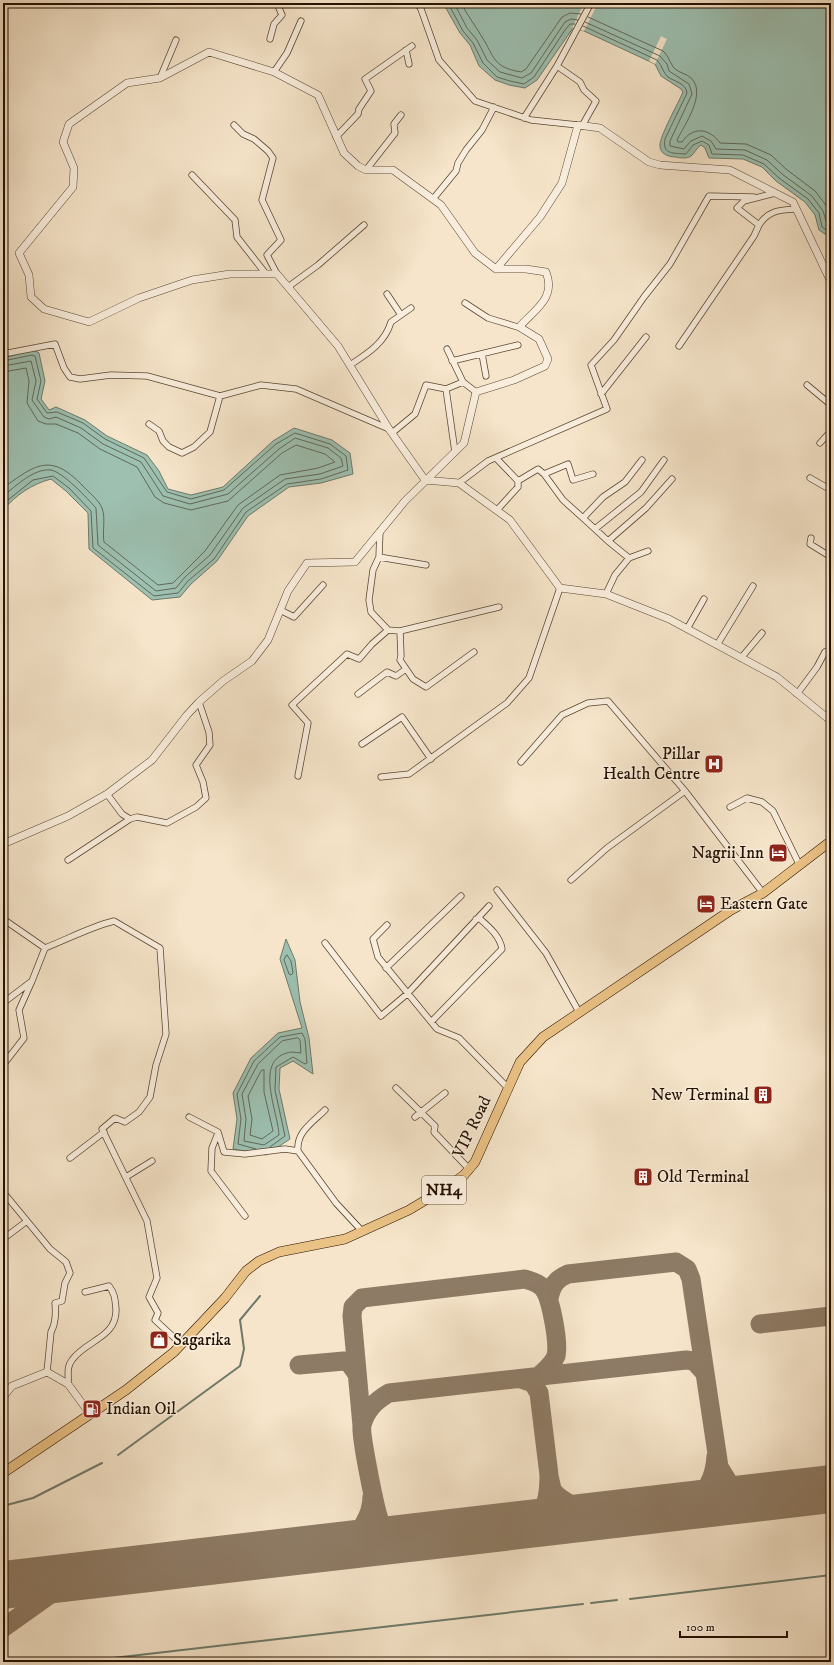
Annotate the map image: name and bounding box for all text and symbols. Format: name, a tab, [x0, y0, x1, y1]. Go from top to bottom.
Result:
place label: Pillar Health Centre	[603, 743, 701, 785]
hospital icon: Pillar Health Centre	[703, 753, 725, 775]
place label: Nagrii Inn	[691, 842, 764, 864]
hotel icon: Nagrii Inn	[767, 842, 789, 864]
hotel icon: Eastern Gate	[695, 893, 717, 915]
place label: Eastern Gate	[720, 893, 808, 915]
place label: New Terminal	[651, 1084, 749, 1106]
building icon: New Terminal	[752, 1084, 774, 1106]
street label: VIP Road	[447, 1092, 497, 1163]
building icon: Old Terminal	[632, 1166, 654, 1188]
place label: Old Terminal	[657, 1166, 749, 1188]
road number: NH4	[422, 1176, 466, 1204]
shop icon: Sagarika	[148, 1329, 170, 1351]
place label: Sagarika	[173, 1329, 232, 1351]
fuel station icon: Indian Oil	[81, 1398, 103, 1420]
place label: Indian Oil	[106, 1398, 176, 1420]
scale bar	[680, 1613, 787, 1639]
text: 100 m	[686, 1620, 715, 1635]

